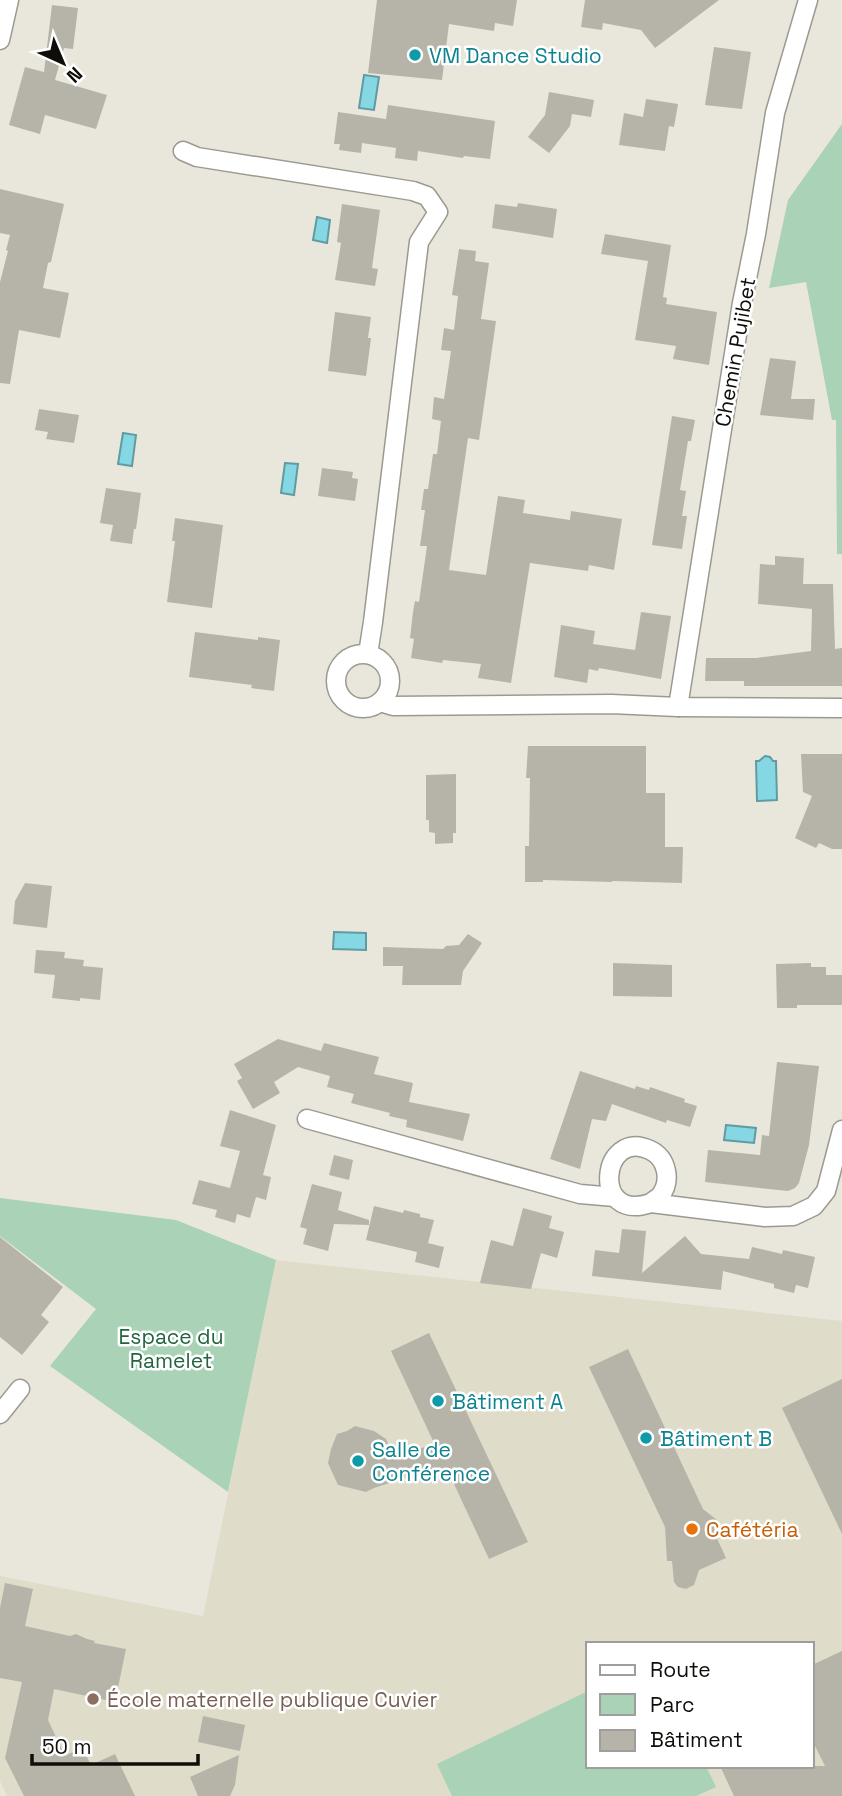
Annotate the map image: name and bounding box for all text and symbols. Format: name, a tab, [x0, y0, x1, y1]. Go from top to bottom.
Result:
north arrow	[28, 28, 98, 98]
place label: VM Dance Studio	[429, 42, 602, 69]
marker: VM Dance Studio	[407, 47, 423, 63]
text: N	[61, 61, 88, 88]
street label: Chemin Pujibet	[709, 275, 761, 429]
park label: Espace du Ramelet	[119, 1323, 223, 1374]
place label: Bâtiment A	[452, 1388, 563, 1415]
marker: Bâtiment A	[430, 1393, 446, 1409]
place label: Bâtiment B	[660, 1425, 772, 1452]
marker: Bâtiment B	[638, 1430, 654, 1446]
place label: Salle de Conférence	[372, 1436, 490, 1487]
marker: Salle de Conférence	[350, 1453, 366, 1469]
place label: Cafétéria	[706, 1516, 799, 1543]
marker: Cafétéria	[684, 1521, 700, 1537]
legend	[586, 1642, 814, 1768]
text: Route	[650, 1656, 711, 1683]
place label: École maternelle publique Cuvier	[107, 1686, 437, 1713]
marker: École maternelle publique Cuvier	[85, 1691, 101, 1707]
text: Parc	[650, 1691, 695, 1718]
scale bar	[32, 1722, 198, 1766]
text: Bâtiment	[650, 1726, 743, 1753]
text: 50 m	[42, 1733, 92, 1760]

